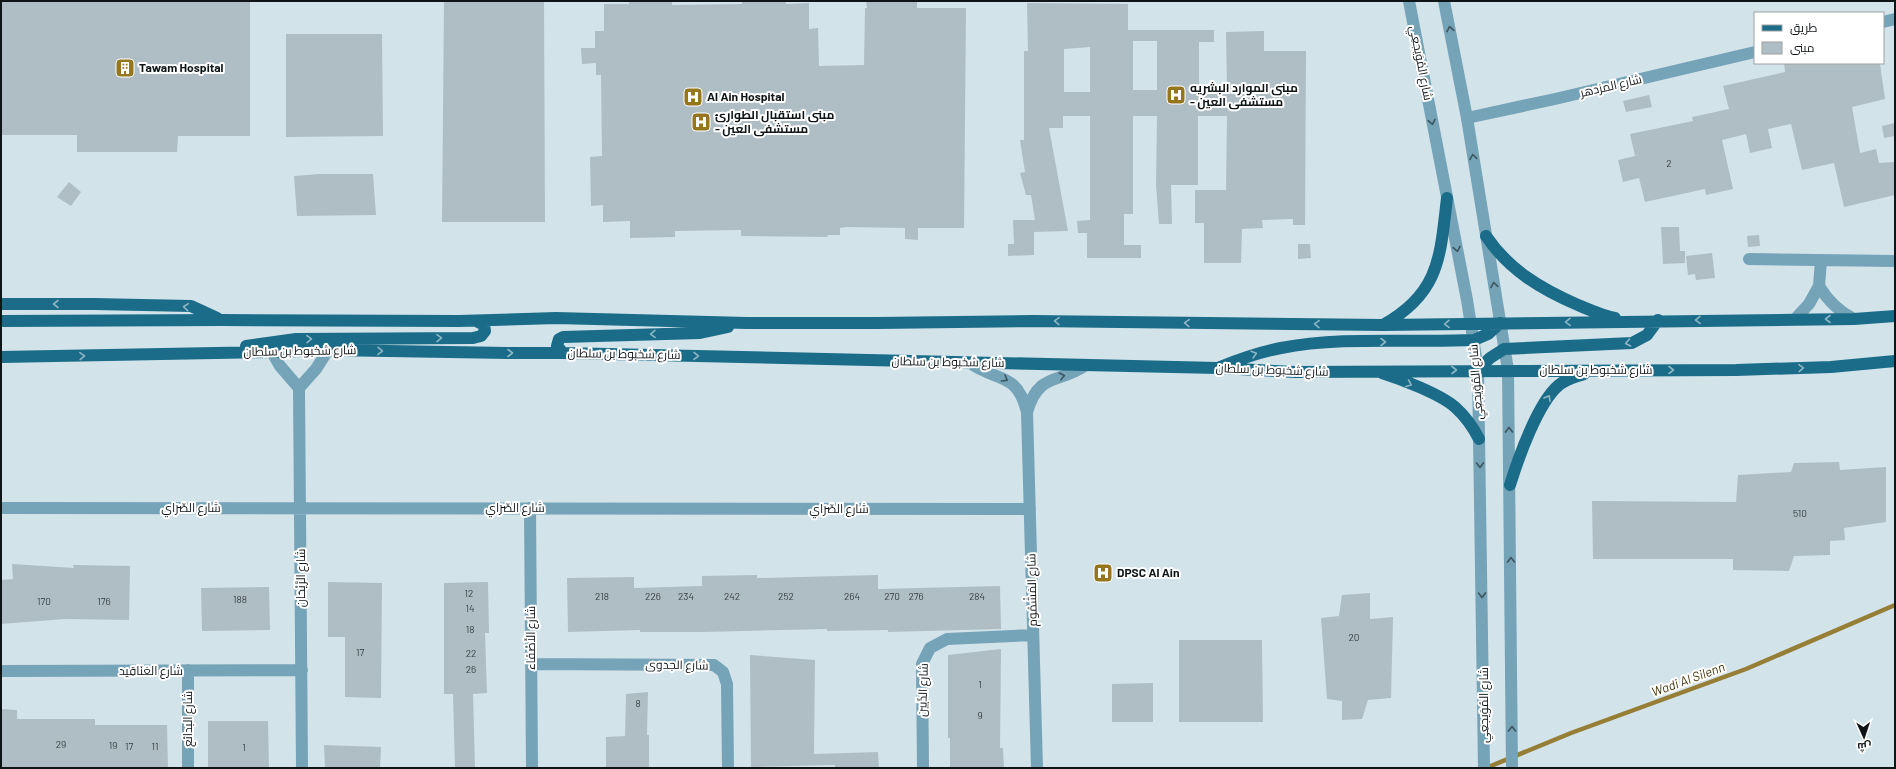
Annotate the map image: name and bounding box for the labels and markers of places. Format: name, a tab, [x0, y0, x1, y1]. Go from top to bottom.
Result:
building icon: Tawam Hospital	[114, 57, 136, 79]
place label: Tawam Hospital	[139, 60, 224, 74]
place label: مبنى الموارد البشريه - مستشفى العين	[1190, 80, 1298, 110]
hospital icon: مبنى الموارد البشريه - مستشفى العين	[1165, 84, 1187, 106]
hospital icon: Al Ain Hospital	[682, 86, 704, 108]
place label: Al Ain Hospital	[707, 89, 784, 103]
place label: مبنى استقبال الطوارئ - مستشفى العين	[715, 107, 834, 137]
hospital icon: مبنى استقبال الطوارئ - مستشفى العين	[690, 111, 712, 133]
hospital icon: DPSC Al Ain	[1092, 562, 1114, 584]
place label: DPSC Al Ain	[1117, 565, 1179, 579]

